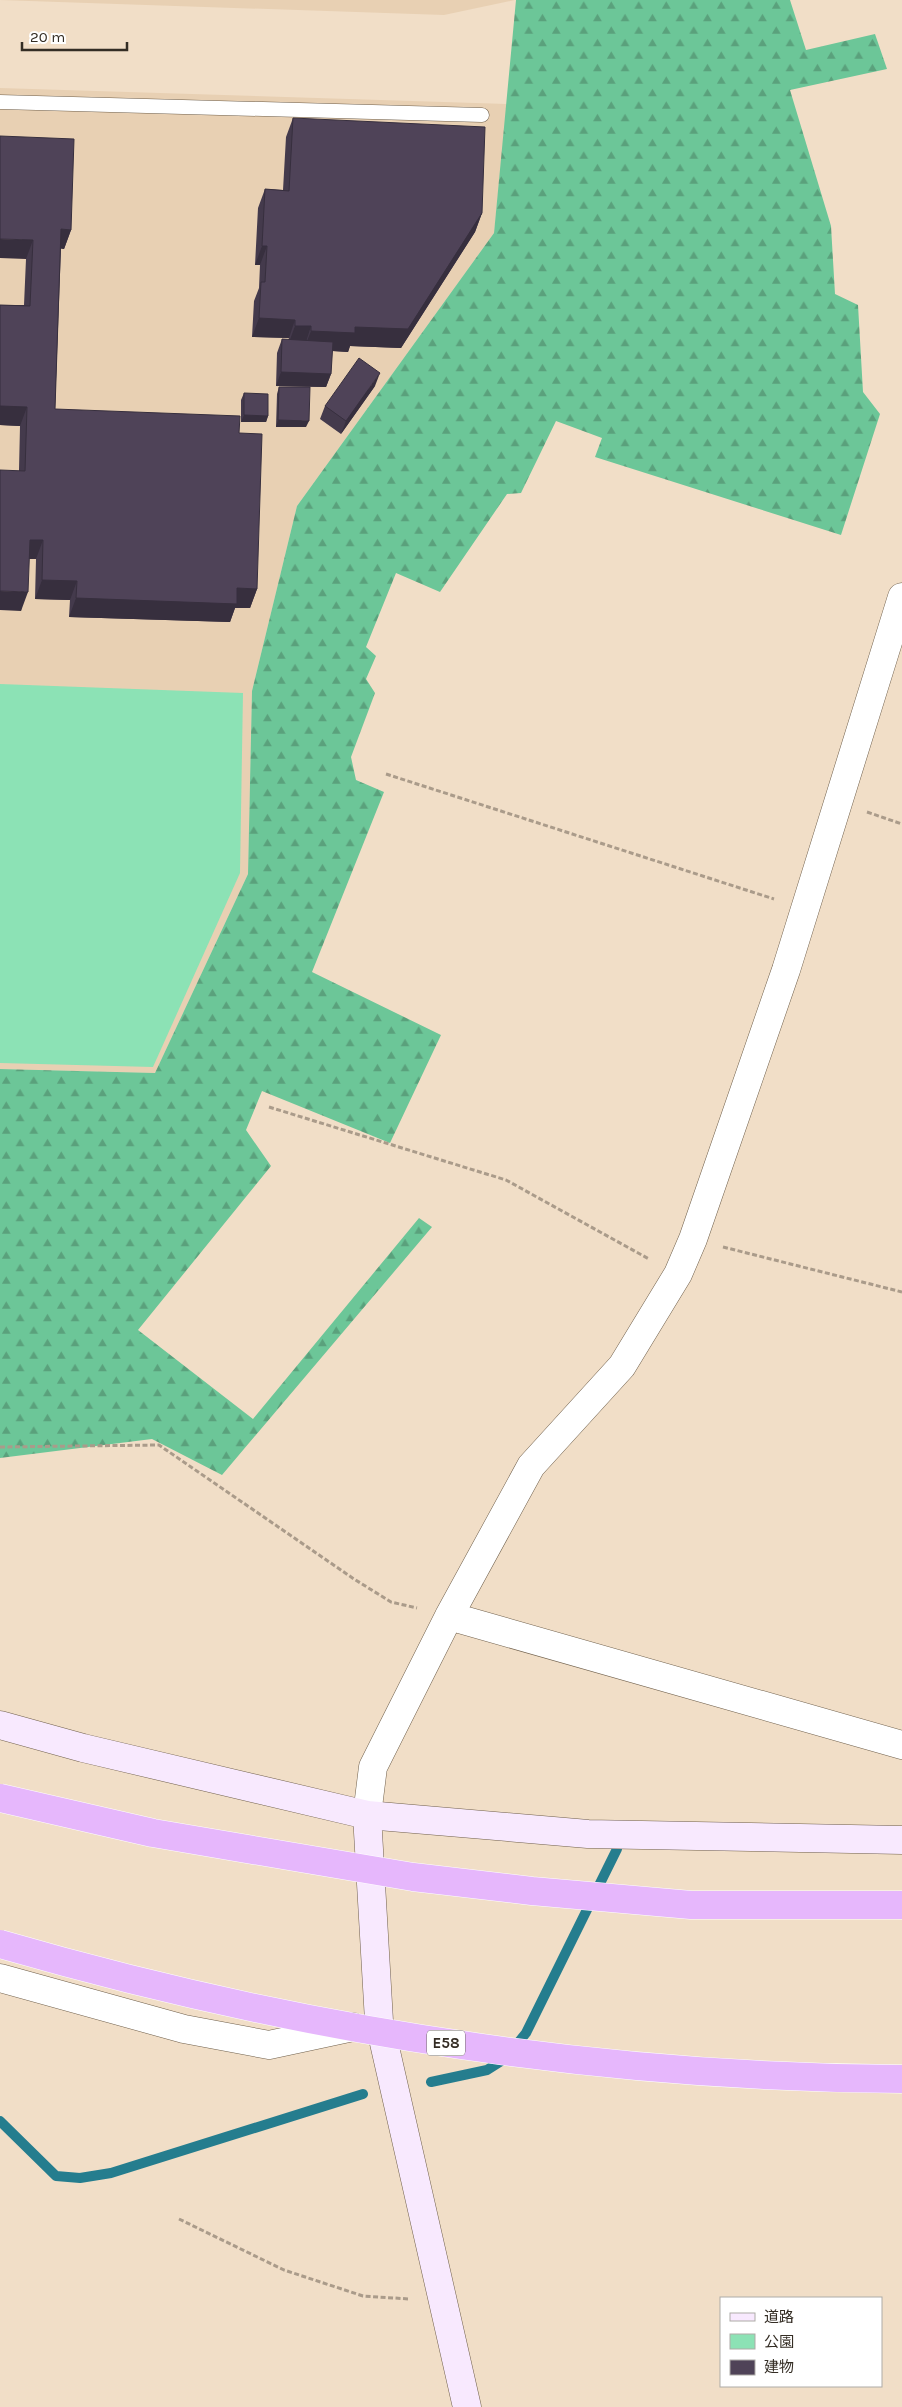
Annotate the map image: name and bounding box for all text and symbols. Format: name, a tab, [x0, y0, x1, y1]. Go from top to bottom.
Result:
scale bar	[22, 20, 128, 52]
text: 20 m	[30, 28, 65, 46]
road number: E58	[427, 2030, 465, 2056]
legend	[720, 2297, 882, 2387]
text: 道路	[764, 2308, 794, 2326]
text: 公園	[764, 2333, 794, 2351]
text: 建物	[764, 2358, 794, 2376]

